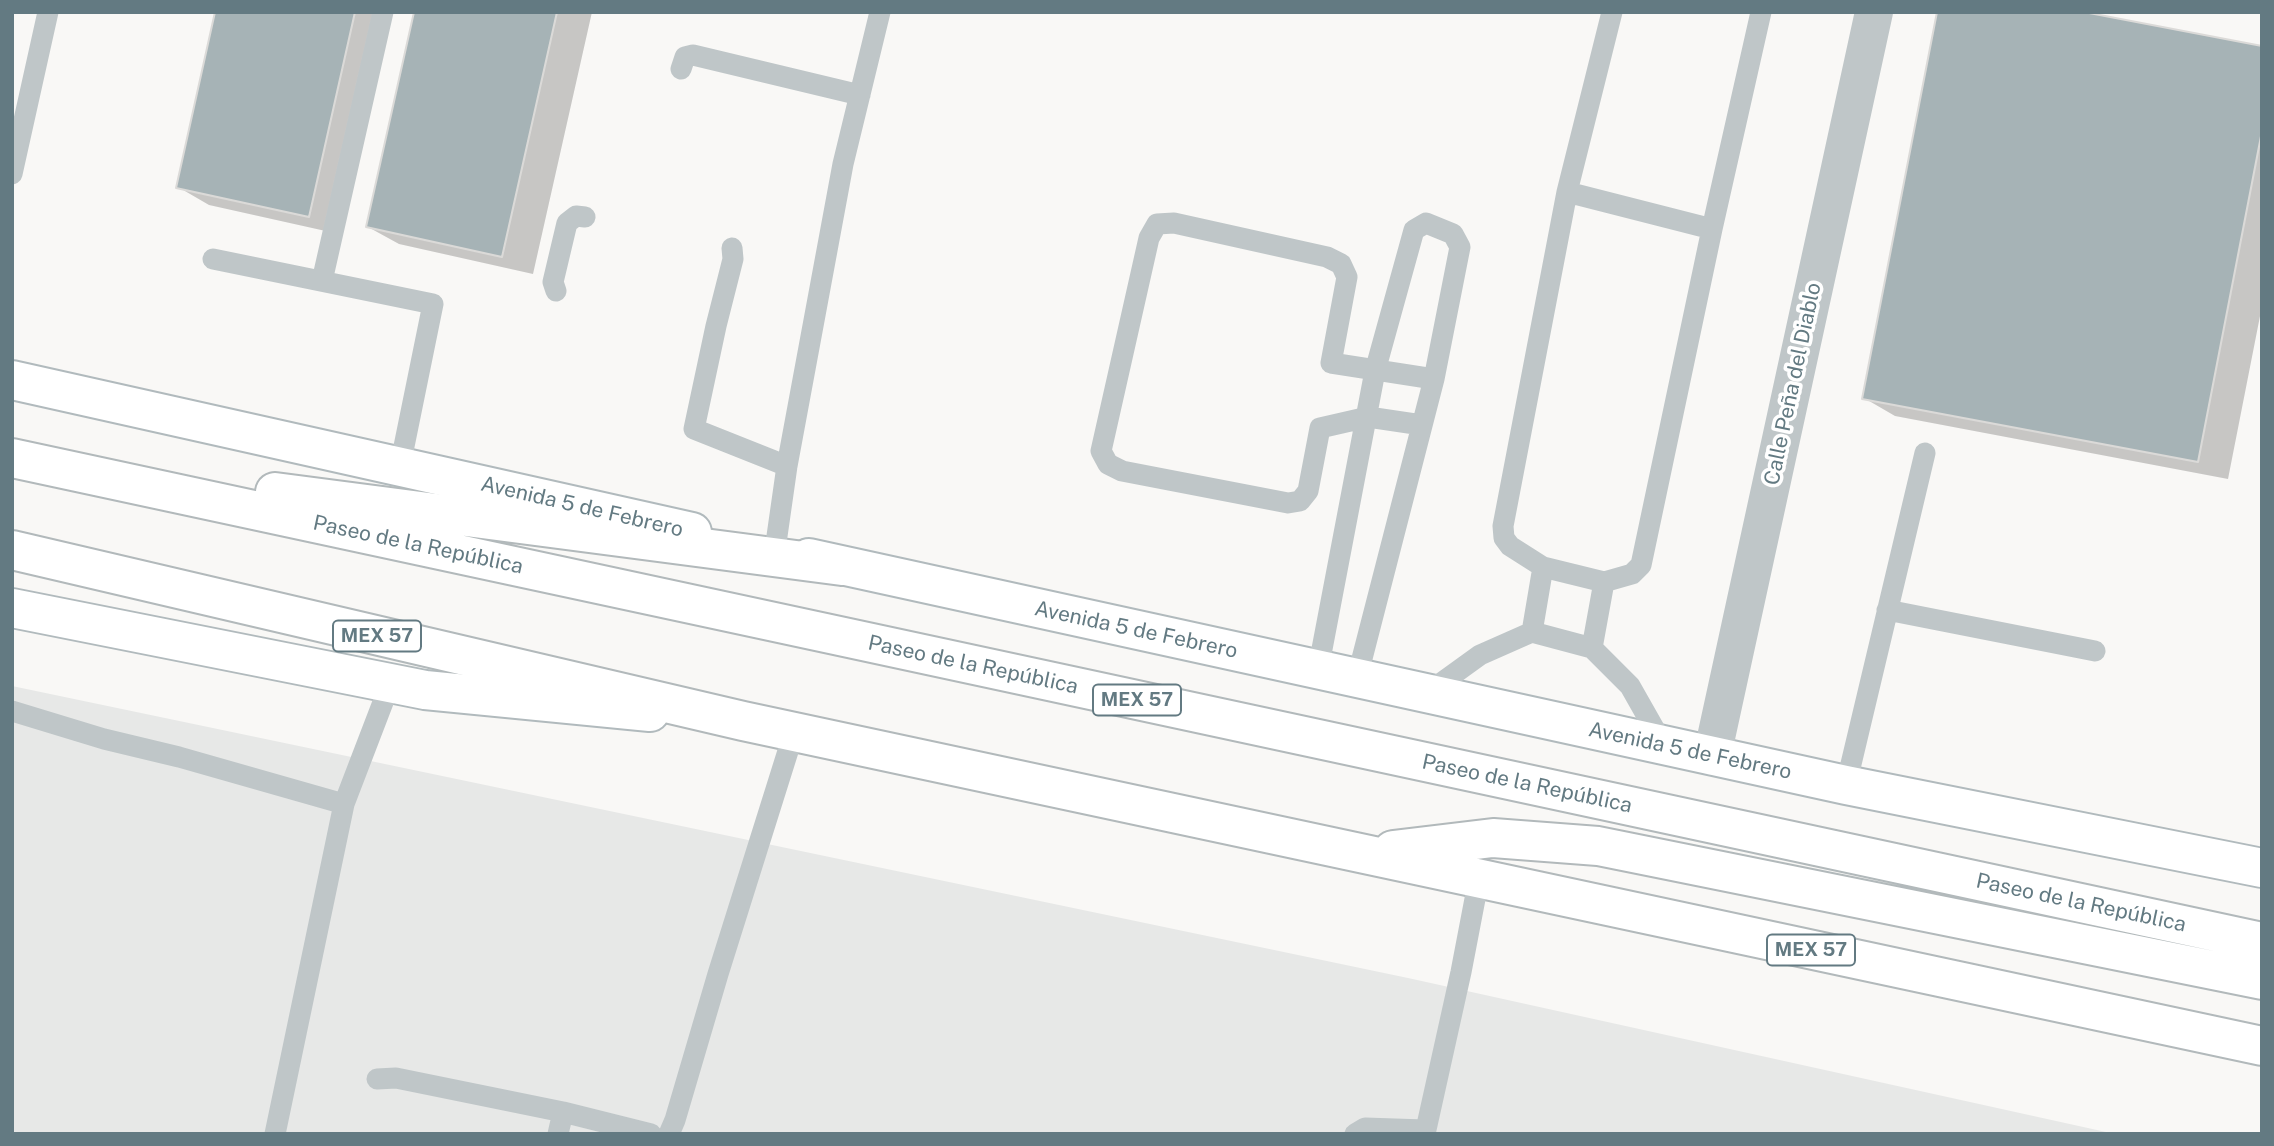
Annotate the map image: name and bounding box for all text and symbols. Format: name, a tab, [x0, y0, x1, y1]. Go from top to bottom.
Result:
street label: Calle Peña del Diablo	[1759, 281, 1827, 487]
street label: Avenida 5 de Febrero	[478, 471, 686, 543]
street label: Paseo de la República	[311, 510, 525, 580]
street label: Avenida 5 de Febrero	[1032, 596, 1240, 664]
road number: MEX 57	[333, 621, 421, 652]
street label: Paseo de la República	[866, 630, 1080, 700]
road number: MEX 57	[1093, 684, 1181, 716]
street label: Avenida 5 de Febrero	[1586, 717, 1794, 785]
street label: Paseo de la República	[1420, 749, 1634, 819]
street label: Paseo de la República	[1974, 868, 2188, 938]
road number: MEX 57	[1767, 934, 1855, 966]

